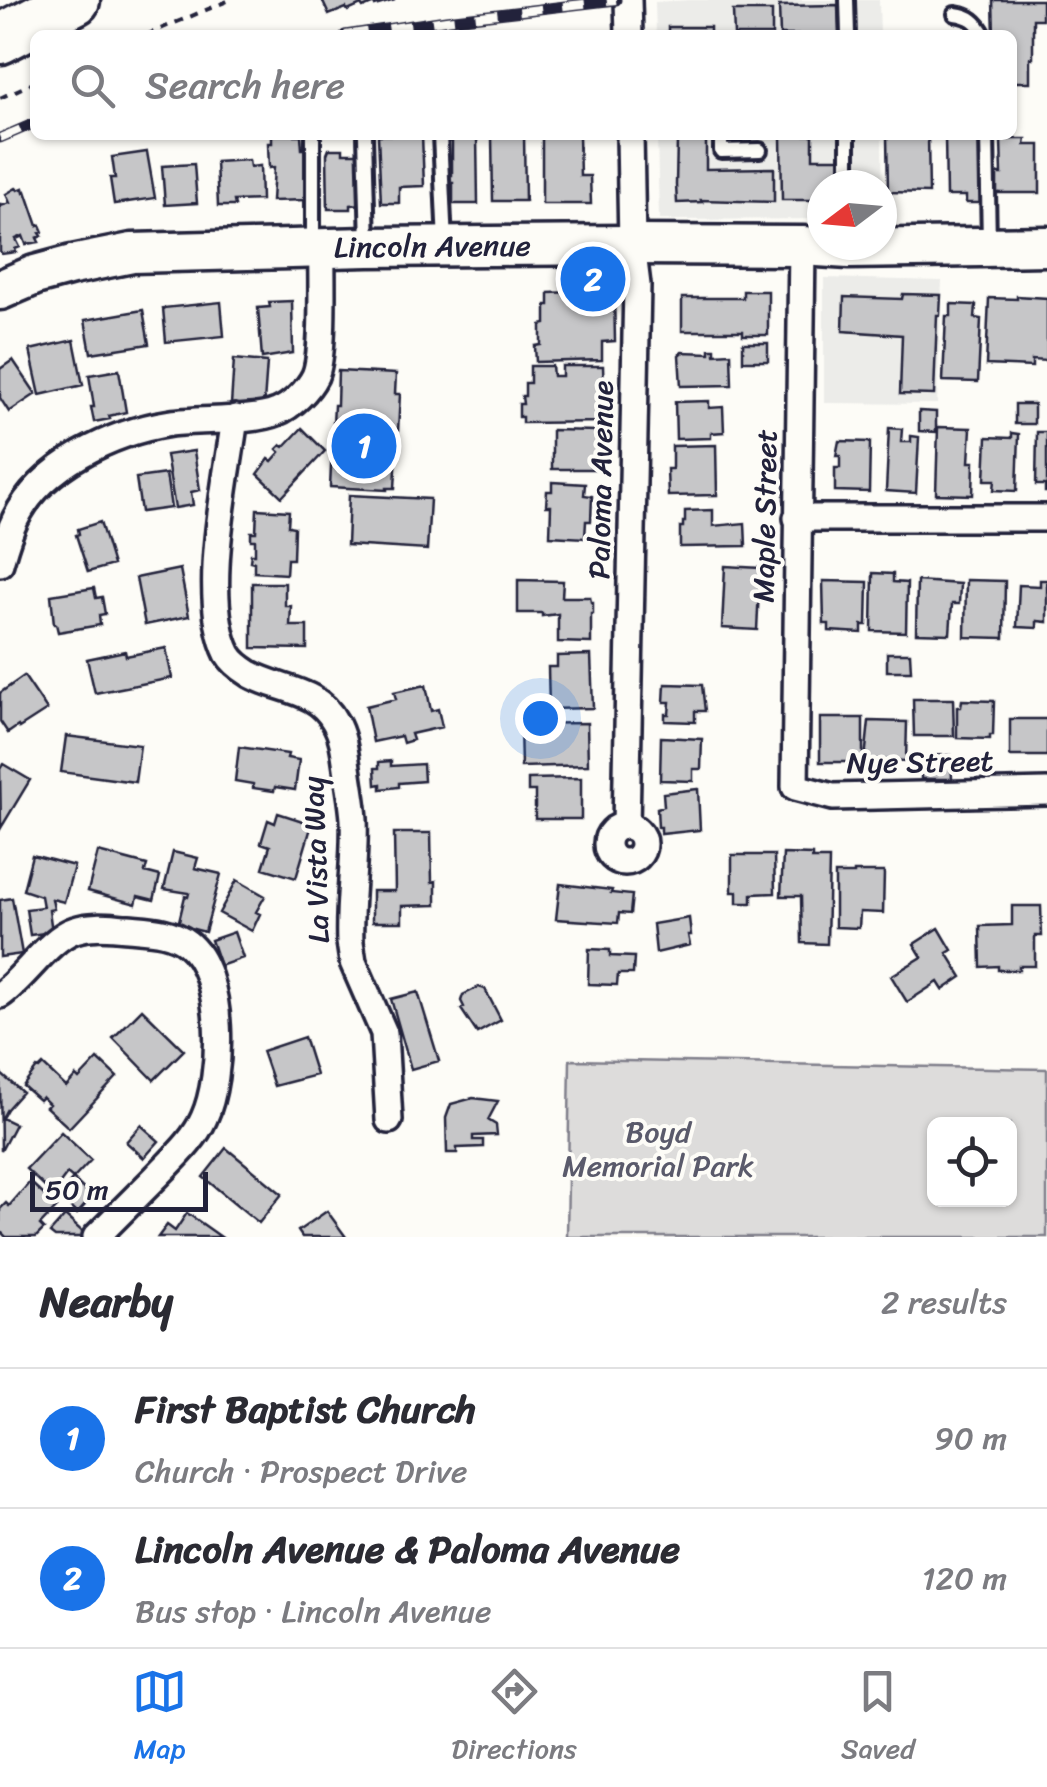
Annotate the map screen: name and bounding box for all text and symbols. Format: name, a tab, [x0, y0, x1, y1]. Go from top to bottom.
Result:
search box	[30, 30, 1017, 140]
text: Search here	[145, 52, 345, 119]
icon: search	[65, 58, 120, 113]
north arrow	[807, 170, 897, 260]
street label: Lincoln Avenue	[333, 219, 531, 275]
pin: 2	[560, 242, 626, 316]
street label: Paloma Avenue	[572, 380, 630, 580]
pin: 1	[332, 408, 396, 484]
street label: Maple Street	[736, 429, 794, 603]
your location	[515, 693, 566, 744]
street label: Nye Street	[846, 734, 994, 790]
street label: La Vista Way	[286, 775, 346, 944]
park label: Boyd Memorial Park	[562, 1105, 754, 1193]
map controls	[927, 1117, 1017, 1207]
button: locate	[927, 1117, 1017, 1207]
text: 50 m	[45, 1165, 109, 1214]
scale bar	[30, 1167, 208, 1212]
text: Nearby	[40, 1265, 173, 1339]
text: 2 results	[881, 1274, 1007, 1331]
text: First Baptist Church	[135, 1376, 476, 1443]
text: 1	[66, 1410, 79, 1467]
text: 90 m	[934, 1410, 1007, 1467]
text: Church · Prospect Drive	[135, 1443, 468, 1500]
text: Lincoln Avenue & Paloma Avenue	[135, 1516, 680, 1583]
text: 2	[63, 1550, 82, 1607]
text: 120 m	[922, 1550, 1007, 1607]
text: Bus stop · Lincoln Avenue	[135, 1583, 491, 1640]
tab: Map	[132, 1664, 187, 1773]
tab: Directions	[451, 1664, 577, 1773]
tab: Saved	[841, 1664, 915, 1773]

